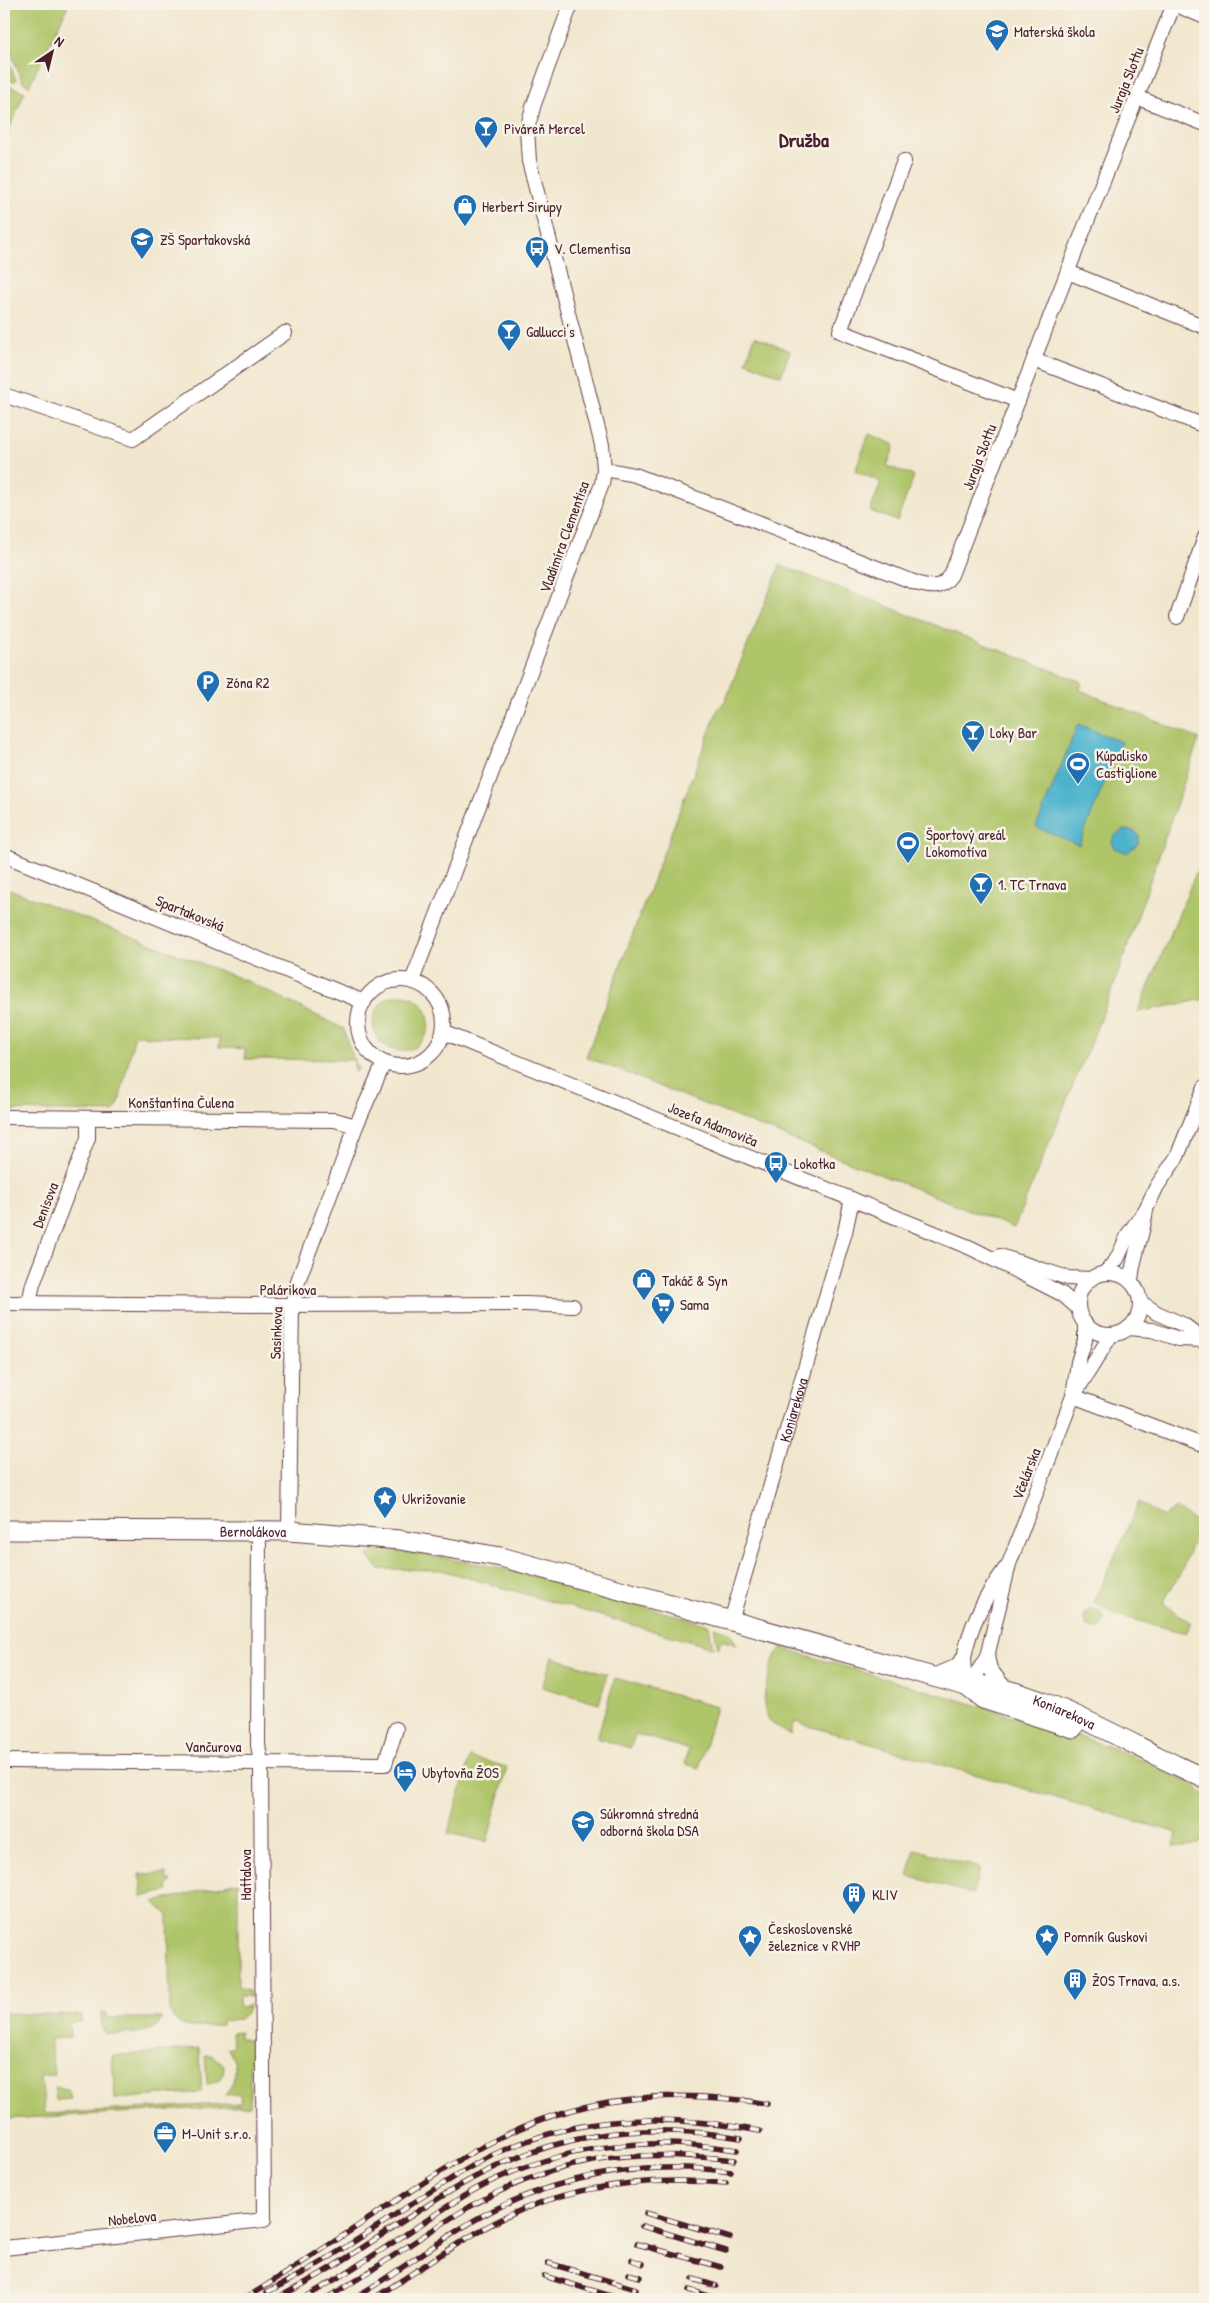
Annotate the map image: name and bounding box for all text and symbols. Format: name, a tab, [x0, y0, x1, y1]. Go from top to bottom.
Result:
school or university icon: Materská škola	[984, 18, 1010, 52]
place label: Materská škola	[1014, 21, 1095, 42]
north arrow	[28, 28, 78, 78]
text: N	[51, 31, 69, 51]
street label: Juraja Slottu	[1103, 44, 1149, 116]
bar icon: Piváreň Mercel	[473, 115, 499, 149]
place label: Piváreň Mercel	[504, 118, 585, 139]
district label: Družba	[779, 126, 829, 153]
shop icon: Herbert Sirupy	[452, 193, 478, 227]
place label: Herbert Sirupy	[482, 196, 562, 217]
school or university icon: ZŠ Spartakovská	[129, 226, 155, 260]
place label: ZŠ Spartakovská	[160, 229, 250, 250]
bus stop icon: V. Clementisa	[524, 235, 550, 269]
place label: V. Clementisa	[554, 238, 631, 259]
bar icon: Gallucci's	[496, 318, 522, 352]
place label: Gallucci's	[526, 321, 575, 342]
street label: Juraja Slottu	[957, 421, 1001, 493]
street label: Vladimíra Clementisa	[534, 478, 594, 596]
parking icon: Zóna R2	[195, 669, 221, 703]
place label: Zóna R2	[226, 672, 270, 693]
bar icon: Loky Bar	[960, 719, 986, 753]
place label: Loky Bar	[990, 722, 1037, 743]
place label: Kúpalisko Castiglione	[1096, 745, 1157, 783]
sports icon: Kúpalisko Castiglione	[1065, 751, 1091, 785]
place label: Športový areál Lokomotíva	[926, 824, 1006, 862]
sports icon: Športový areál Lokomotíva	[895, 830, 921, 864]
bar icon: 1. TC Trnava	[968, 871, 994, 905]
place label: 1. TC Trnava	[998, 874, 1066, 895]
street label: Spartakovská	[153, 890, 227, 936]
street label: Konštantína Čulena	[128, 1092, 234, 1113]
street label: Jozefa Adamoviča	[665, 1096, 761, 1152]
bus stop icon: Lokotka	[763, 1150, 789, 1184]
place label: Lokotka	[794, 1153, 835, 1174]
street label: Denisova	[27, 1179, 63, 1231]
shop icon: Takáč & Syn	[631, 1267, 657, 1301]
place label: Takáč & Syn	[662, 1270, 728, 1291]
street label: Palárikova	[260, 1279, 316, 1300]
supermarket icon: Sama	[650, 1291, 676, 1325]
place label: Sama	[680, 1294, 709, 1315]
street label: Sasinkova	[265, 1306, 287, 1360]
street label: Koniarekova	[774, 1375, 812, 1444]
street label: Včelárska	[1007, 1445, 1045, 1503]
place icon: Ukrižovanie	[372, 1485, 398, 1519]
place label: Ukrižovanie	[402, 1488, 466, 1509]
street label: Bernolákova	[220, 1520, 286, 1541]
street label: Koniarekova	[1030, 1688, 1099, 1734]
street label: Vančurova	[185, 1736, 241, 1757]
hotel icon: Ubytovňa ŽOS	[392, 1759, 418, 1793]
place label: Ubytovňa ŽOS	[422, 1762, 499, 1783]
place label: Súkromná stredná odborná škola DSA	[600, 1803, 699, 1841]
school or university icon: Súkromná stredná odborná škola DSA	[570, 1809, 596, 1843]
street label: Hattalova	[235, 1849, 256, 1901]
building icon: KLIV	[841, 1881, 867, 1915]
place label: KLIV	[872, 1884, 898, 1905]
place label: Československé železnice v RVHP	[768, 1918, 861, 1956]
place icon: Pomník Guskovi	[1034, 1923, 1060, 1957]
place icon: Československé železnice v RVHP	[737, 1924, 763, 1958]
place label: Pomník Guskovi	[1064, 1926, 1148, 1947]
building icon: ŽOS Trnava, a.s.	[1062, 1967, 1088, 2001]
place label: ŽOS Trnava, a.s.	[1092, 1970, 1180, 1991]
office icon: M-Unit s.r.o.	[152, 2120, 178, 2154]
place label: M-Unit s.r.o.	[182, 2123, 251, 2144]
street label: Nobelova	[107, 2205, 157, 2231]

